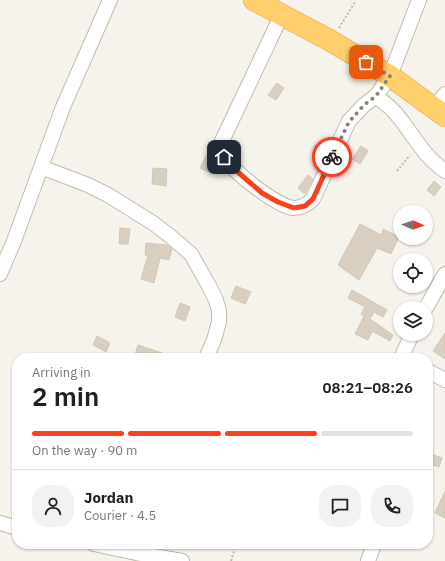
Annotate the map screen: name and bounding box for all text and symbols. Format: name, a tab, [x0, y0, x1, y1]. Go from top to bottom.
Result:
pin	[349, 45, 383, 79]
icon: bag	[355, 51, 377, 73]
courier	[312, 137, 352, 177]
pin	[207, 140, 241, 174]
icon: home	[213, 146, 235, 168]
icon: bike	[321, 146, 343, 168]
north arrow	[393, 205, 433, 245]
map controls	[393, 205, 433, 341]
button: locate	[393, 253, 433, 293]
button: layers	[393, 301, 433, 341]
text: Arriving in	[32, 364, 91, 381]
text: 08:21–08:26	[323, 378, 413, 397]
text: 2 min	[32, 379, 99, 413]
text: On the way · 90 m	[32, 442, 137, 459]
button: person	[32, 485, 74, 527]
button: chat	[319, 485, 361, 527]
button: phone	[371, 485, 413, 527]
text: Jordan	[84, 488, 133, 507]
text: Courier · 4.5	[84, 507, 156, 524]

